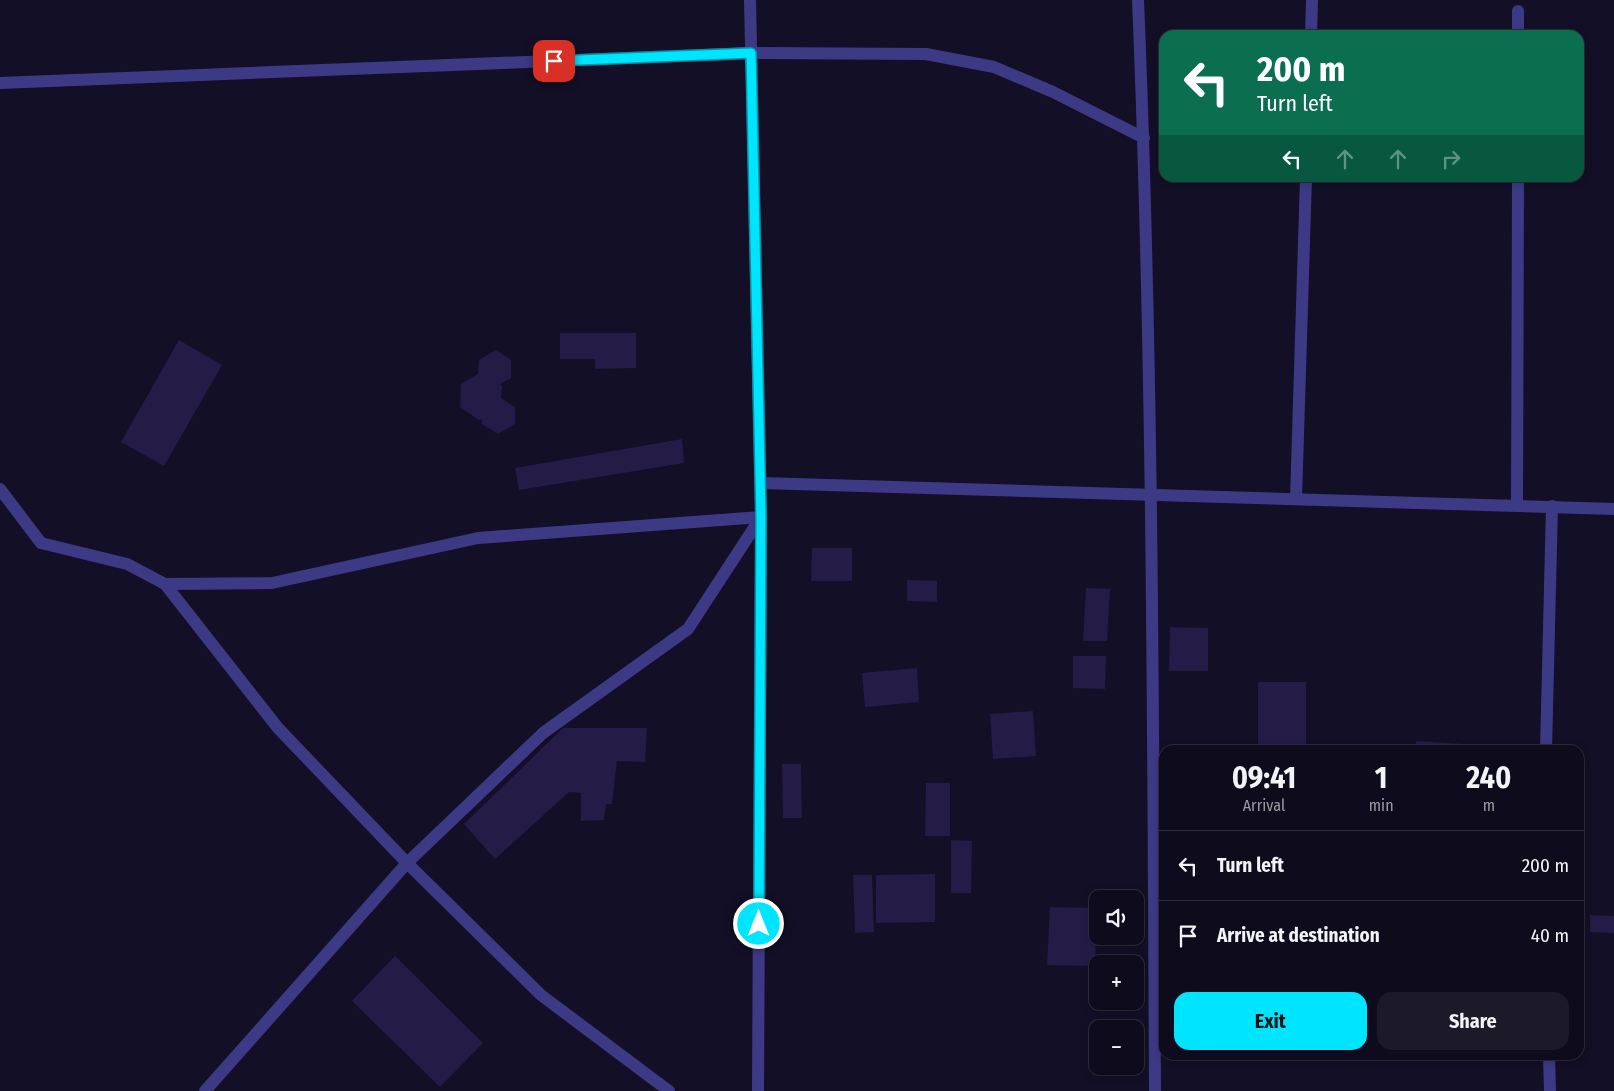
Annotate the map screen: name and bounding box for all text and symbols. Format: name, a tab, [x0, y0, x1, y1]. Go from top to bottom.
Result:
pin	[533, 40, 575, 82]
icon: arrive	[540, 47, 568, 75]
text: 200 m	[1257, 48, 1345, 90]
icon: left	[1174, 50, 1239, 115]
text: Turn left	[1257, 90, 1333, 117]
icon: left	[1278, 145, 1306, 173]
icon: ahead	[1331, 145, 1359, 173]
icon: ahead	[1384, 145, 1412, 173]
icon: right	[1437, 145, 1465, 173]
text: 09:41	[1232, 760, 1296, 796]
text: 1	[1375, 760, 1388, 796]
text: 240	[1466, 760, 1511, 796]
text: Arrival	[1243, 796, 1285, 815]
text: min	[1369, 796, 1394, 815]
text: m	[1483, 796, 1495, 815]
icon: left	[1174, 852, 1202, 880]
text: Turn left	[1217, 854, 1284, 877]
text: 200 m	[1522, 854, 1569, 877]
map controls	[1089, 890, 1144, 1075]
button: sound	[1089, 890, 1144, 945]
position arrow	[732, 897, 784, 949]
icon: arrive	[1174, 922, 1202, 950]
text: Arrive at destination	[1217, 924, 1380, 947]
text: 40 m	[1531, 924, 1569, 947]
button: +	[1089, 955, 1144, 1010]
button: Exit	[1174, 992, 1367, 1050]
button: Share	[1377, 992, 1569, 1050]
button: −	[1089, 1020, 1144, 1075]

